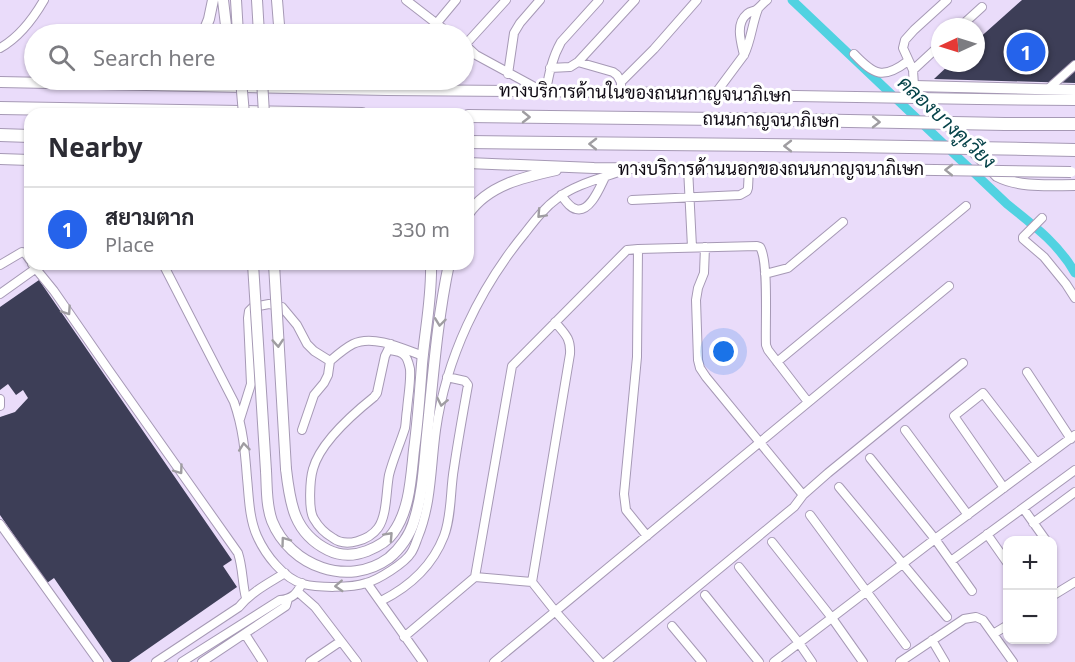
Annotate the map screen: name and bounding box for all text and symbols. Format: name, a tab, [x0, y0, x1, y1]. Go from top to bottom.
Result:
north arrow	[931, 18, 985, 72]
search box	[24, 24, 474, 90]
pin: 1	[1006, 29, 1046, 74]
icon: search	[45, 41, 78, 74]
text: Search here	[93, 42, 215, 72]
water label: คลองบางคูเวียง	[891, 69, 1002, 176]
street label: ทางบริการด้านในของถนนกาญจนาภิเษก	[499, 77, 791, 107]
street label: ถนนกาญจนาภิเษก	[702, 106, 840, 132]
one-way arrow	[522, 110, 531, 123]
one-way arrow	[872, 115, 881, 128]
text: Nearby	[48, 129, 143, 165]
one-way arrow	[589, 138, 598, 150]
one-way arrow	[784, 140, 793, 152]
street label: ทางบริการด้านนอกของถนนกาญจนาภิเษก	[618, 156, 924, 180]
one-way arrow	[945, 164, 954, 176]
text: สยามตาก	[105, 201, 194, 231]
one-way arrow	[538, 206, 549, 217]
text: 1	[62, 216, 73, 243]
text: 330 m	[392, 216, 450, 243]
text: Place	[105, 231, 154, 258]
one-way arrow	[60, 304, 71, 315]
one-way arrow	[434, 317, 446, 326]
your location	[709, 337, 738, 366]
one-way arrow	[272, 339, 285, 348]
one-way arrow	[436, 397, 449, 407]
one-way arrow	[238, 442, 251, 451]
one-way arrow	[172, 464, 183, 475]
one-way arrow	[382, 532, 393, 542]
map controls	[1003, 536, 1057, 644]
button: +	[1003, 536, 1057, 590]
one-way arrow	[281, 537, 292, 548]
one-way arrow	[335, 579, 344, 592]
button: −	[1003, 590, 1057, 644]

